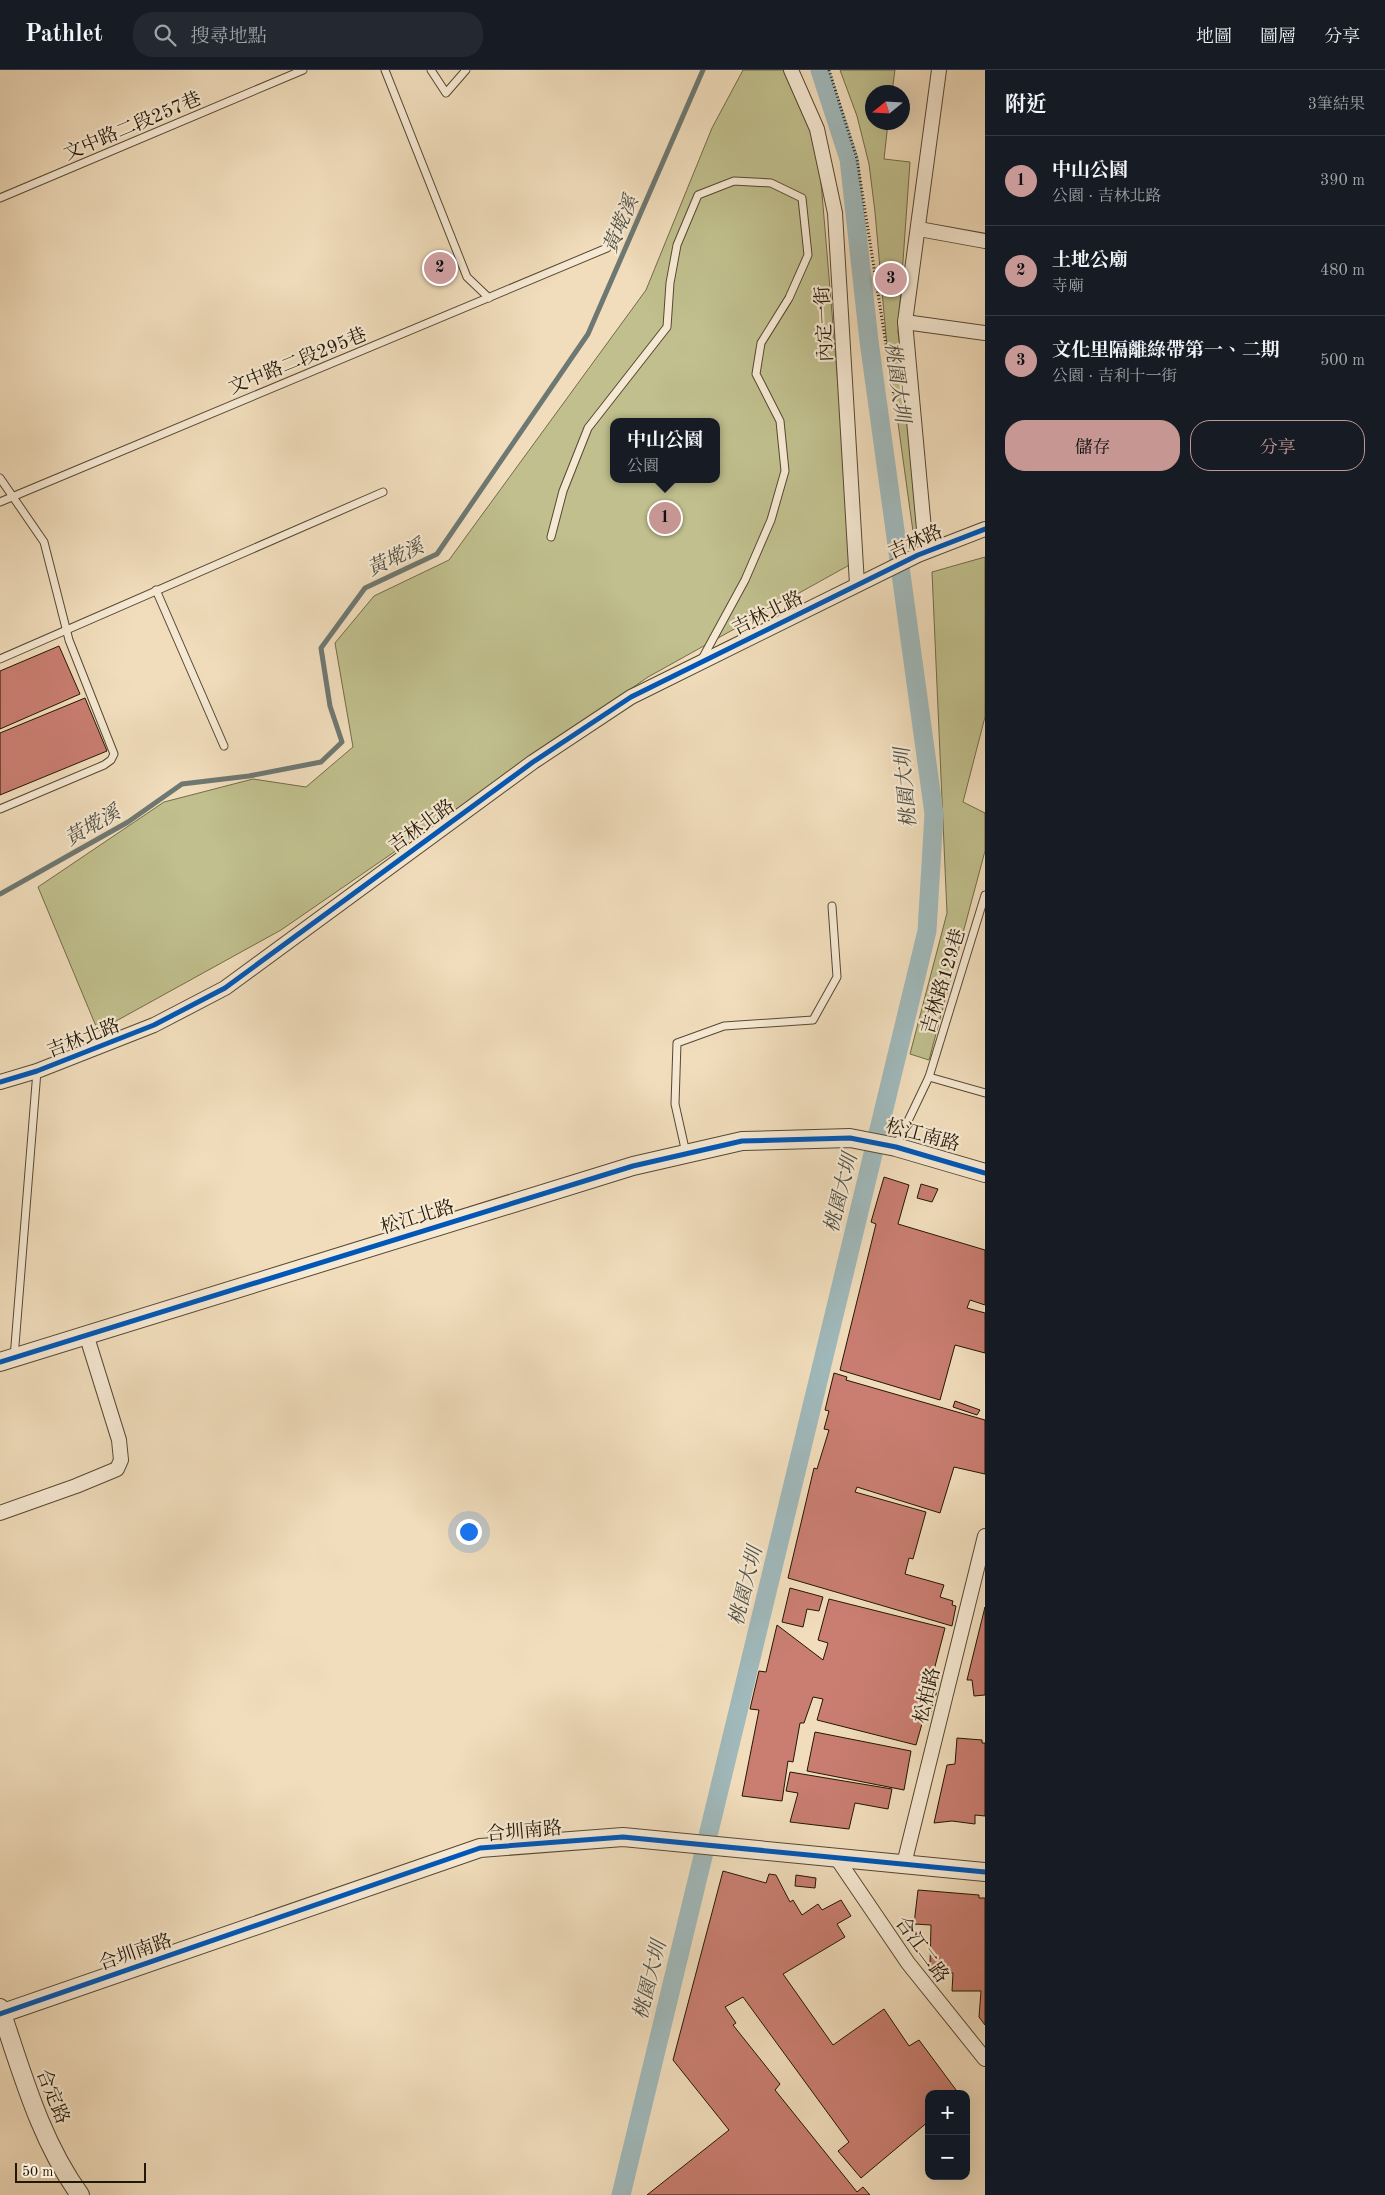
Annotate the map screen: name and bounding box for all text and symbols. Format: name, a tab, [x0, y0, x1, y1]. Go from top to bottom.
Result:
search box	[133, 12, 483, 57]
icon: search	[151, 21, 179, 49]
text: Pathlet	[25, 23, 103, 47]
text: 搜尋地點	[191, 28, 267, 47]
text: 地圖	[1196, 28, 1232, 46]
text: 圖層	[1260, 28, 1296, 46]
text: 分享	[1324, 28, 1360, 46]
north arrow	[865, 85, 910, 130]
street label: 文中路二段257巷	[61, 88, 204, 165]
text: 附近	[1005, 95, 1047, 116]
text: 3筆結果	[1308, 97, 1365, 113]
text: 中山公園	[1052, 162, 1128, 181]
text: 1	[1016, 173, 1026, 189]
text: 390 m	[1320, 173, 1365, 189]
text: 公園 · 吉林北路	[1052, 189, 1161, 205]
water label: 黃墘溪	[599, 191, 644, 256]
pin: 2	[424, 249, 456, 287]
text: 土地公廟	[1052, 252, 1128, 271]
pin: 3	[875, 260, 907, 298]
text: 2	[1016, 263, 1026, 279]
text: 480 m	[1320, 263, 1365, 279]
text: 寺廟	[1052, 279, 1084, 295]
street label: 內定一街	[812, 285, 837, 362]
street label: 文中路二段295巷	[225, 324, 370, 399]
water label: 桃園大圳	[881, 341, 914, 426]
text: 文化里隔離綠帶第一、二期	[1052, 342, 1280, 361]
text: 3	[1016, 353, 1026, 369]
text: 500 m	[1320, 353, 1365, 369]
text: 公園 · 吉利十一街	[1052, 369, 1177, 385]
popup	[610, 418, 720, 483]
button: 儲存	[1005, 420, 1180, 471]
button: 分享	[1190, 420, 1365, 471]
text: 中山公園	[627, 432, 703, 451]
text: 公園	[627, 459, 659, 475]
pin: 1	[649, 499, 681, 537]
street label: 吉林路	[885, 521, 946, 564]
water label: 黃墘溪	[364, 534, 429, 581]
street label: 吉林北路	[729, 587, 806, 639]
water label: 桃園大圳	[891, 744, 920, 829]
street label: 吉林北路	[385, 795, 459, 857]
water label: 黃墘溪	[61, 800, 126, 850]
street label: 吉林路129巷	[917, 926, 969, 1037]
street label: 吉林北路	[44, 1015, 123, 1062]
street label: 松江南路	[883, 1115, 962, 1155]
water label: 桃園大圳	[821, 1149, 862, 1235]
street label: 松江北路	[378, 1195, 457, 1239]
your location	[456, 1519, 482, 1545]
water label: 桃園大圳	[726, 1542, 767, 1628]
street label: 松柏路	[909, 1665, 945, 1726]
street label: 合圳南路	[485, 1817, 563, 1845]
street label: 合江二路	[891, 1913, 953, 1987]
street label: 合圳南路	[96, 1929, 175, 1975]
water label: 桃園大圳	[630, 1936, 671, 2022]
street label: 合定路	[32, 2066, 73, 2127]
map controls	[925, 2090, 970, 2180]
button: +	[925, 2090, 970, 2135]
button: −	[925, 2135, 970, 2180]
scale bar	[15, 2160, 146, 2183]
text: 50 m	[22, 2165, 53, 2179]

